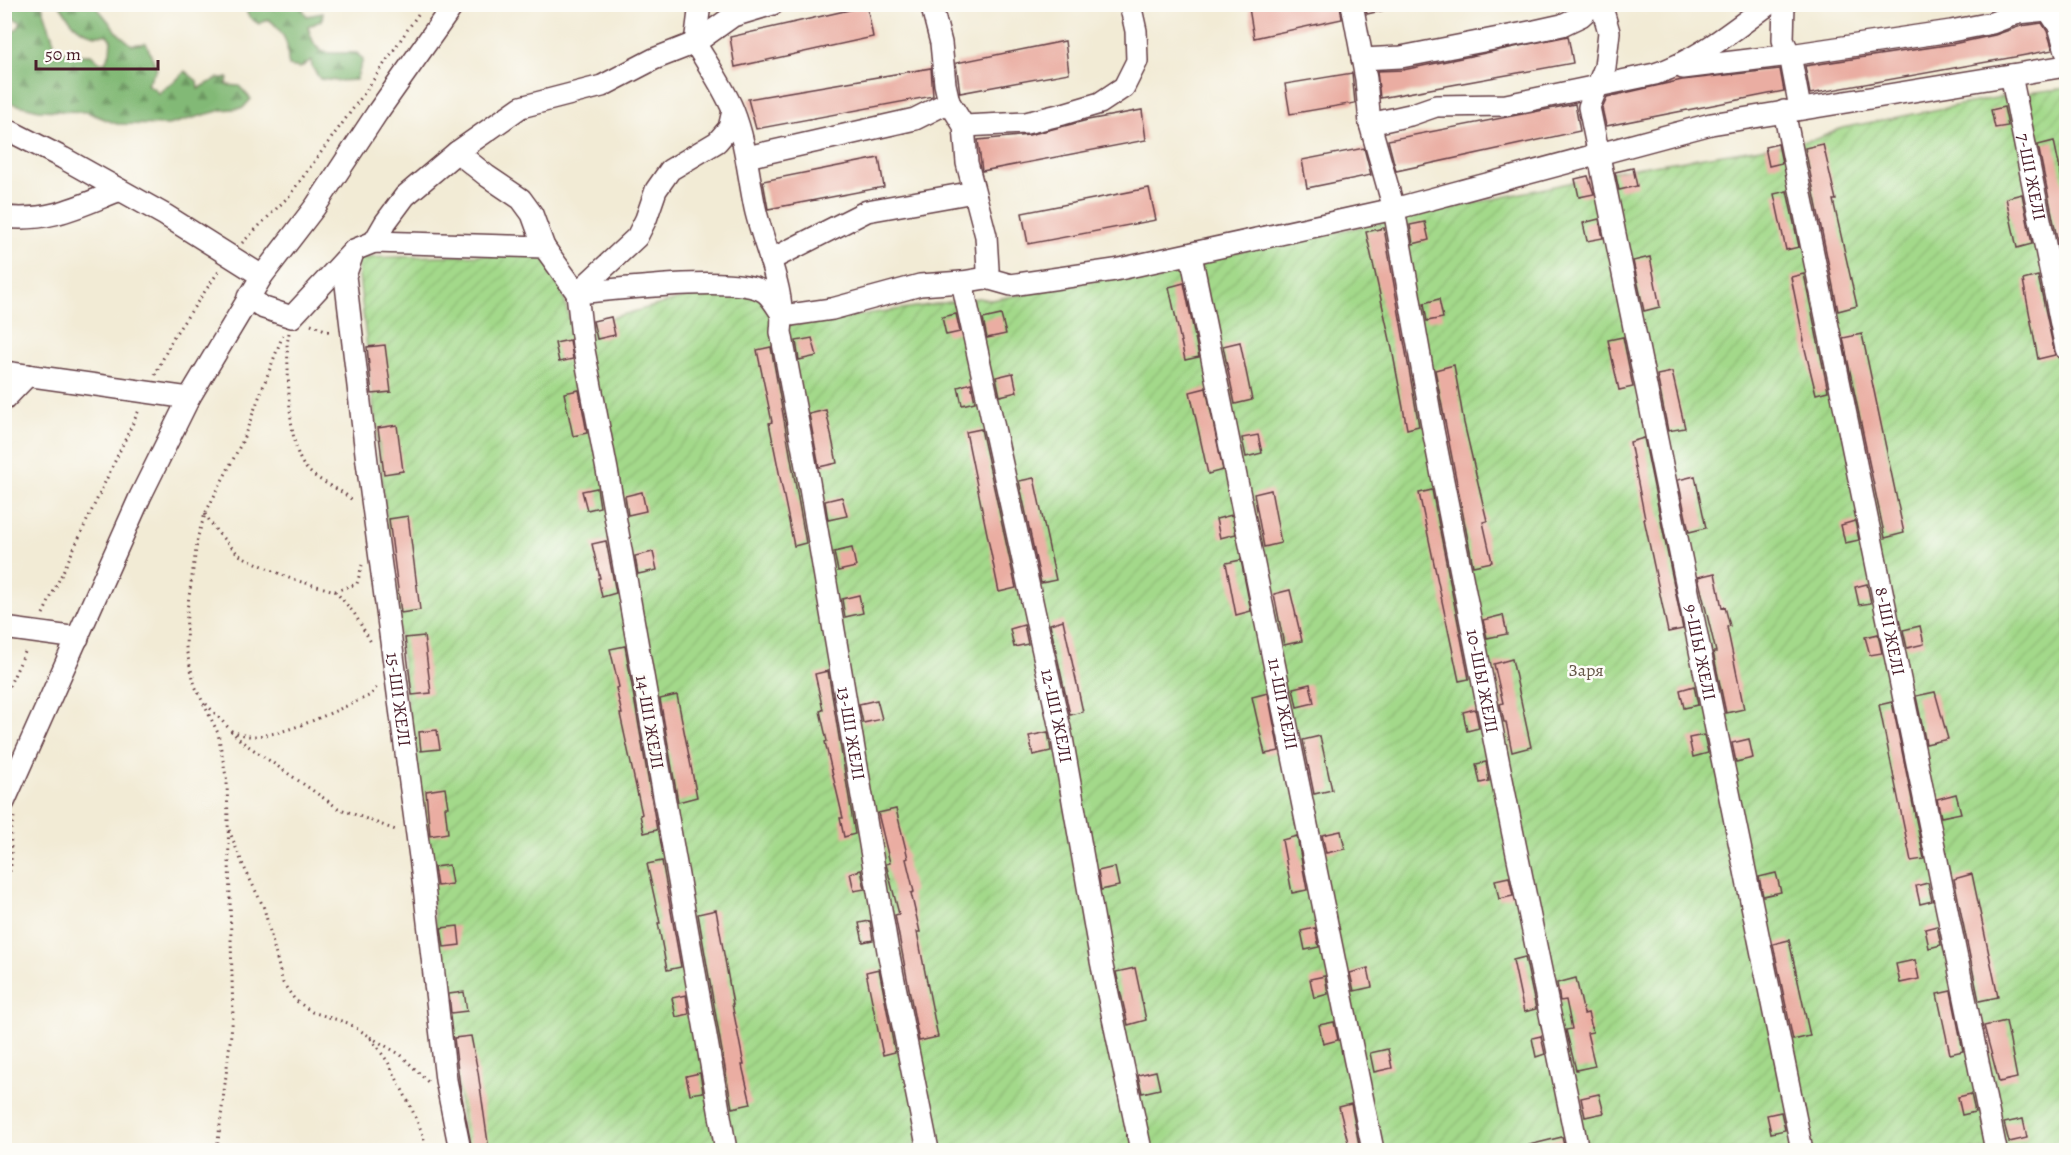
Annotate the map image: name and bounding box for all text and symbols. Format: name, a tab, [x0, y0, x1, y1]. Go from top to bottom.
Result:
scale bar	[36, 33, 158, 71]
text: 50 m	[45, 42, 81, 66]
street label: 7-ШІ ЖЕЛІ	[2011, 131, 2052, 223]
street label: 8-ШІ ЖЕЛІ	[1869, 585, 1911, 678]
street label: 9-ШЫ ЖЕЛІ	[1679, 602, 1722, 703]
street label: 10-ШЫ ЖЕЛІ	[1461, 627, 1505, 735]
street label: 15-ШІ ЖЕЛІ	[381, 651, 417, 748]
street label: 11-ШІ ЖЕЛІ	[1262, 656, 1304, 752]
park label: Заря	[1568, 658, 1604, 682]
street label: 12-ШІ ЖЕЛІ	[1035, 666, 1078, 765]
street label: 14-ШІ ЖЕЛІ	[630, 673, 670, 771]
street label: 13-ШІ ЖЕЛІ	[832, 685, 871, 782]

